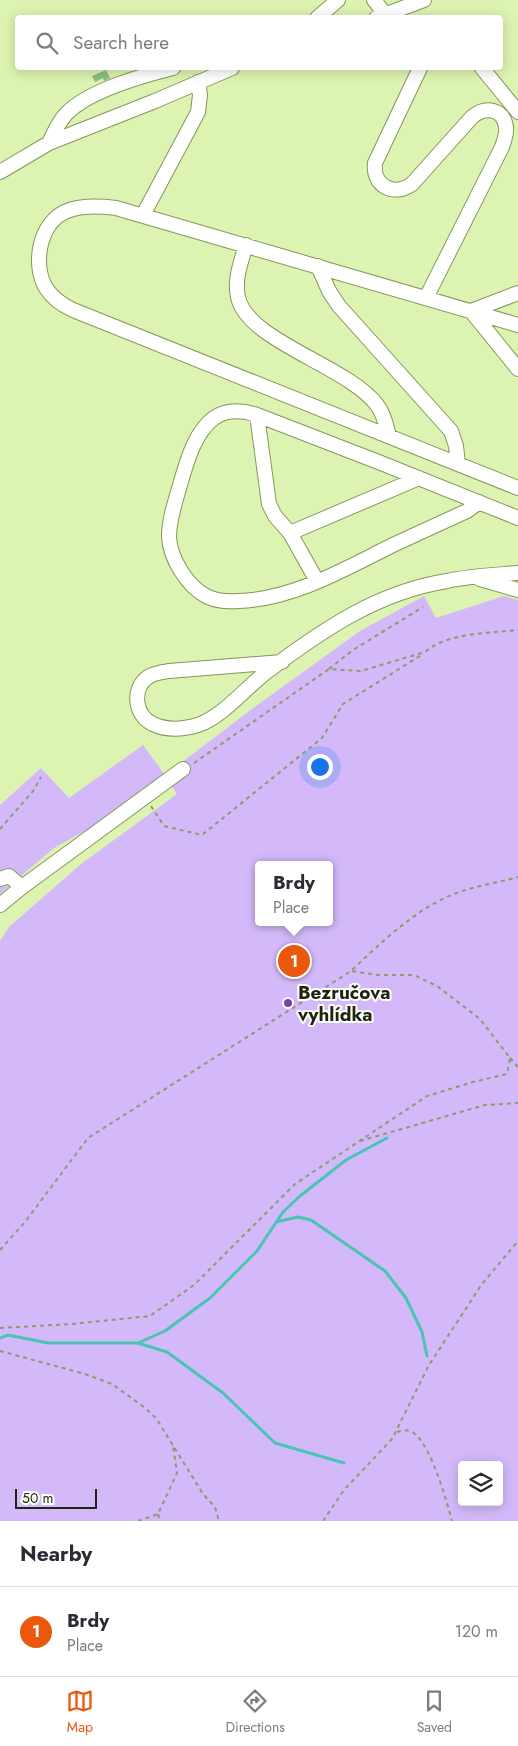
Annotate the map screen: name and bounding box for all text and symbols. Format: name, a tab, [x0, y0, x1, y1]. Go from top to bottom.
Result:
search box	[15, 15, 503, 70]
icon: search	[33, 29, 61, 57]
text: Search here	[73, 29, 169, 56]
your location	[307, 754, 333, 780]
popup	[255, 861, 333, 926]
text: Brdy	[273, 869, 315, 896]
text: Place	[273, 896, 309, 919]
pin: 1	[278, 942, 310, 980]
place label: Bezručova vyhlídka	[297, 979, 390, 1028]
marker: Bezručova vyhlídka	[282, 997, 294, 1009]
map controls	[458, 1461, 503, 1506]
button: layers	[458, 1461, 503, 1506]
scale bar	[15, 1486, 98, 1509]
text: 50 m	[22, 1488, 53, 1508]
text: Nearby	[20, 1539, 92, 1569]
text: Brdy	[67, 1607, 109, 1634]
text: 1	[32, 1620, 40, 1643]
text: 120 m	[455, 1620, 498, 1643]
text: Place	[67, 1634, 103, 1657]
tab: Map	[66, 1687, 94, 1737]
tab: Directions	[226, 1687, 285, 1737]
tab: Saved	[417, 1687, 452, 1737]

